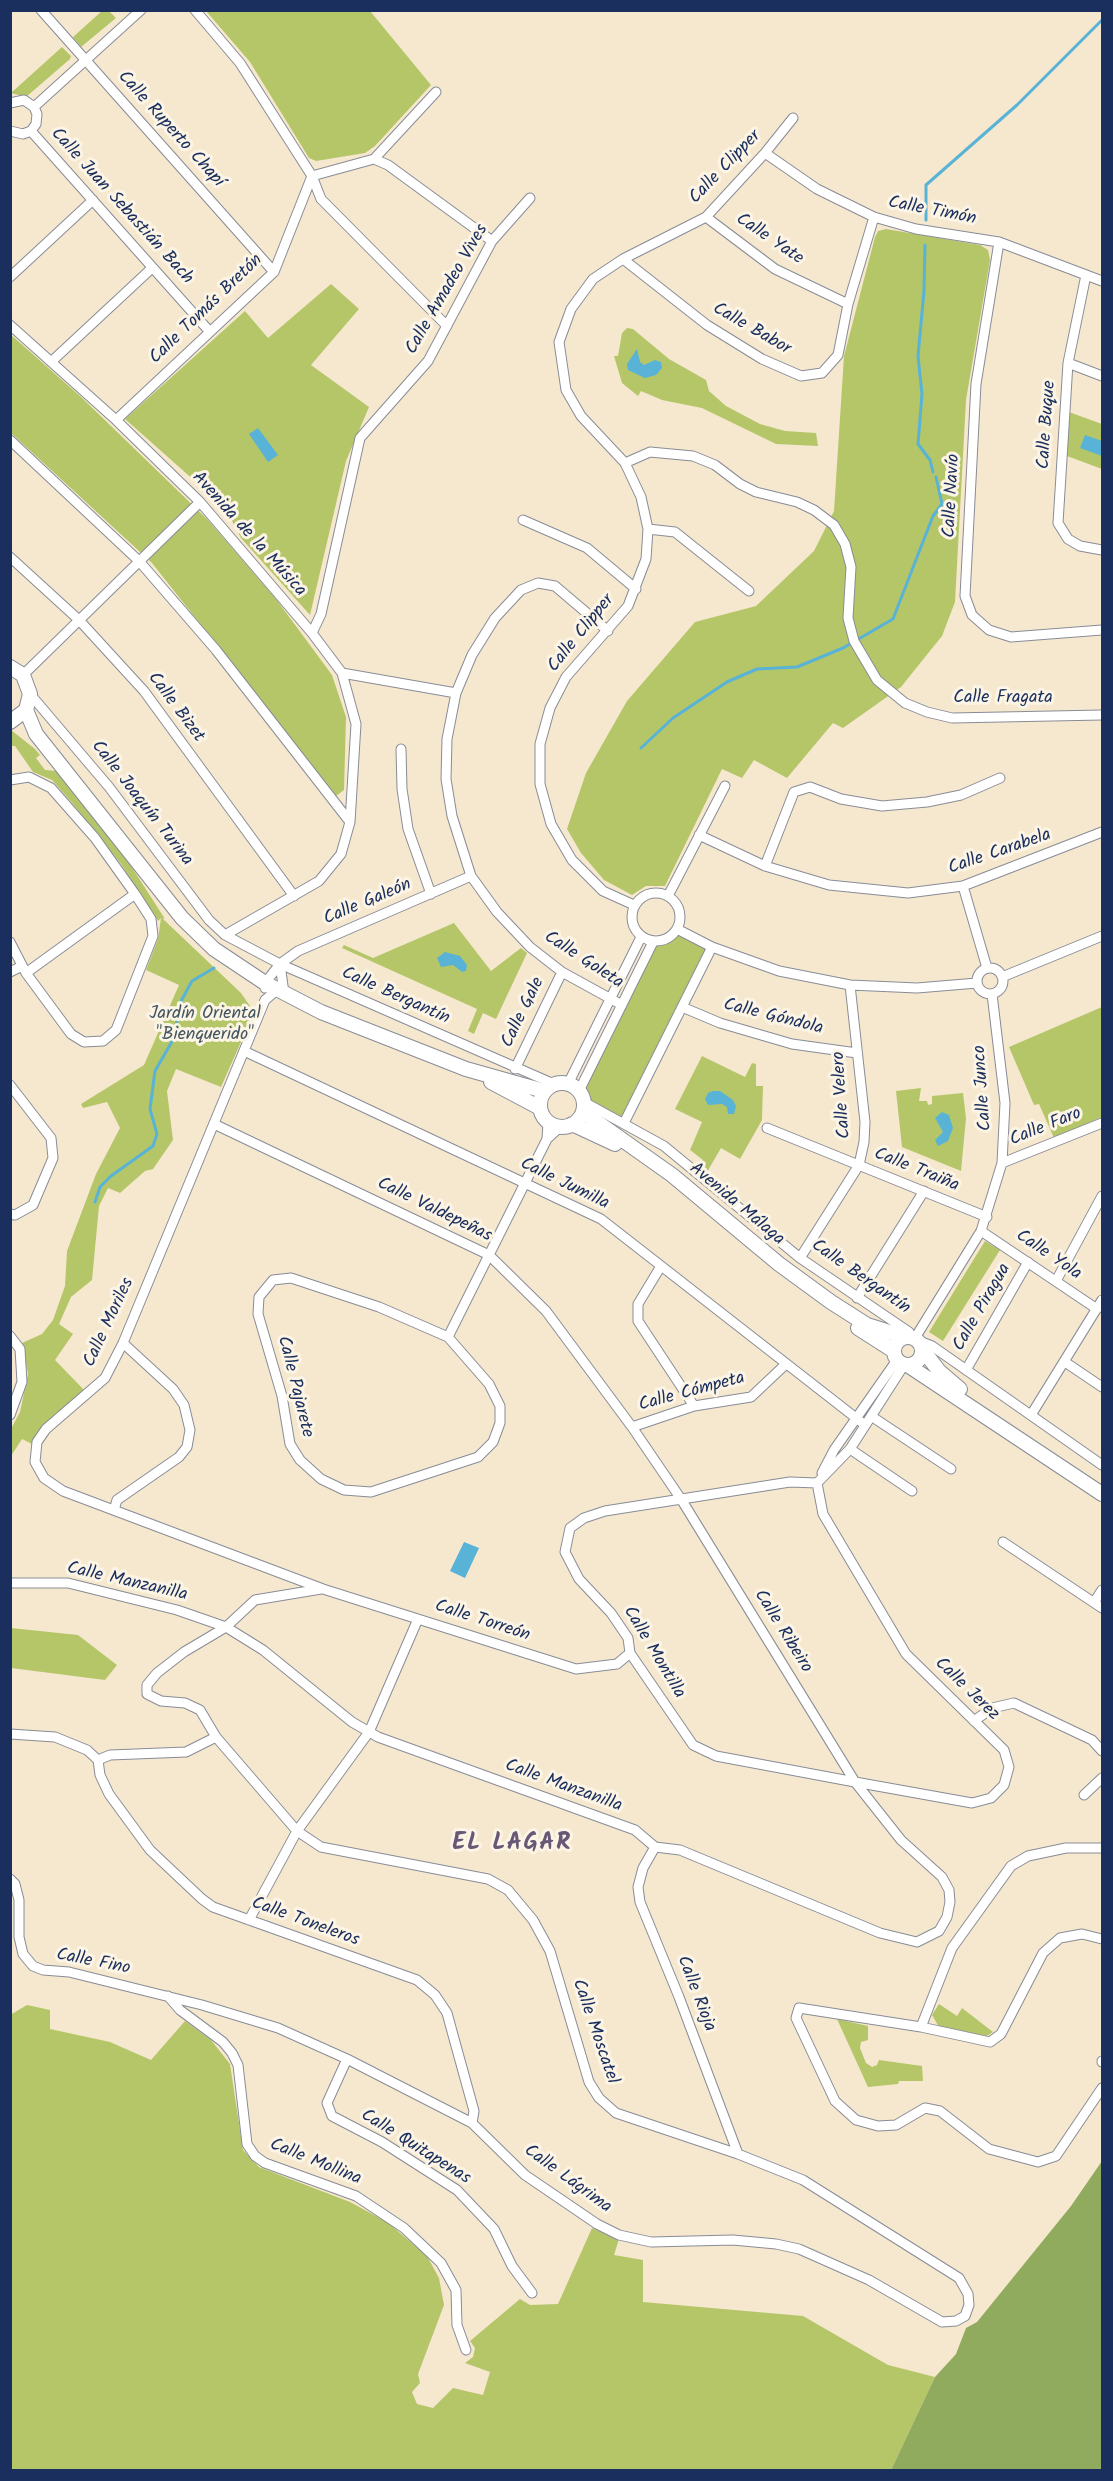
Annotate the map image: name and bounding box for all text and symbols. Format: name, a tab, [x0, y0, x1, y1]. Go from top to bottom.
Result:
street label: Calle Ruperto Chapí	[112, 67, 228, 193]
street label: Calle Juan Sebastián Bach	[45, 124, 197, 290]
street label: Calle Clipper	[686, 127, 766, 209]
street label: Calle Timón	[886, 193, 978, 231]
street label: Calle Yate	[731, 209, 807, 271]
street label: Calle Amadeo Vives	[402, 221, 494, 359]
street label: Calle Tomás Bretón	[146, 250, 268, 370]
street label: Calle Babor	[708, 299, 794, 361]
street label: Calle Buque	[1034, 380, 1062, 470]
street label: Calle Navío	[940, 453, 966, 539]
street label: Avenida de la Música	[186, 468, 310, 602]
street label: Calle Clipper	[544, 591, 620, 677]
street label: Calle Bizet	[142, 669, 208, 747]
street label: Calle Fragata	[953, 688, 1053, 710]
street label: Calle Joaquín Turina	[85, 737, 197, 871]
street label: Calle Carabela	[946, 825, 1054, 881]
street label: Calle Galeón	[321, 875, 415, 931]
street label: Calle Goleta	[539, 927, 627, 995]
street label: Calle Bergantín	[337, 963, 453, 1031]
street label: Calle Gale	[498, 974, 550, 1052]
street label: Calle Góndola	[721, 995, 825, 1041]
park label: Jardín Oriental "Bienquerido"	[149, 1004, 261, 1046]
street label: Calle Junco	[970, 1044, 998, 1132]
street label: Calle Velero	[829, 1051, 857, 1139]
street label: Calle Faro	[1007, 1104, 1085, 1152]
street label: Calle Traiña	[870, 1144, 962, 1198]
street label: Calle Jumilla	[516, 1154, 612, 1216]
street label: Avenida Málaga	[684, 1159, 788, 1251]
street label: Calle Valdepeñas	[373, 1174, 495, 1248]
street label: Calle Yola	[1011, 1226, 1085, 1286]
street label: Calle Bergantín	[806, 1236, 914, 1320]
street label: Calle Piragua	[949, 1260, 1017, 1356]
street label: Calle Moriles	[80, 1275, 140, 1371]
street label: Calle Pajarete	[271, 1334, 317, 1440]
street label: Calle Cómpeta	[637, 1368, 747, 1418]
street label: Calle Manzanilla	[65, 1559, 189, 1607]
street label: Calle Ribeiro	[748, 1586, 816, 1678]
street label: Calle Torreón	[432, 1596, 532, 1648]
street label: Calle Montilla	[617, 1603, 689, 1703]
street label: Calle Jerez	[929, 1654, 1003, 1726]
street label: Calle Manzanilla	[501, 1756, 625, 1818]
district label: EL LAGAR	[452, 1831, 572, 1859]
street label: Calle Toneleros	[248, 1894, 362, 1952]
street label: Calle Fino	[54, 1945, 132, 1981]
street label: Calle Rioja	[671, 1953, 719, 2035]
street label: Calle Moscatel	[566, 1977, 622, 2087]
street label: Calle Quitapenas	[356, 2106, 474, 2190]
street label: Calle Mollina	[266, 2135, 364, 2191]
street label: Calle Lágrima	[519, 2141, 615, 2219]

